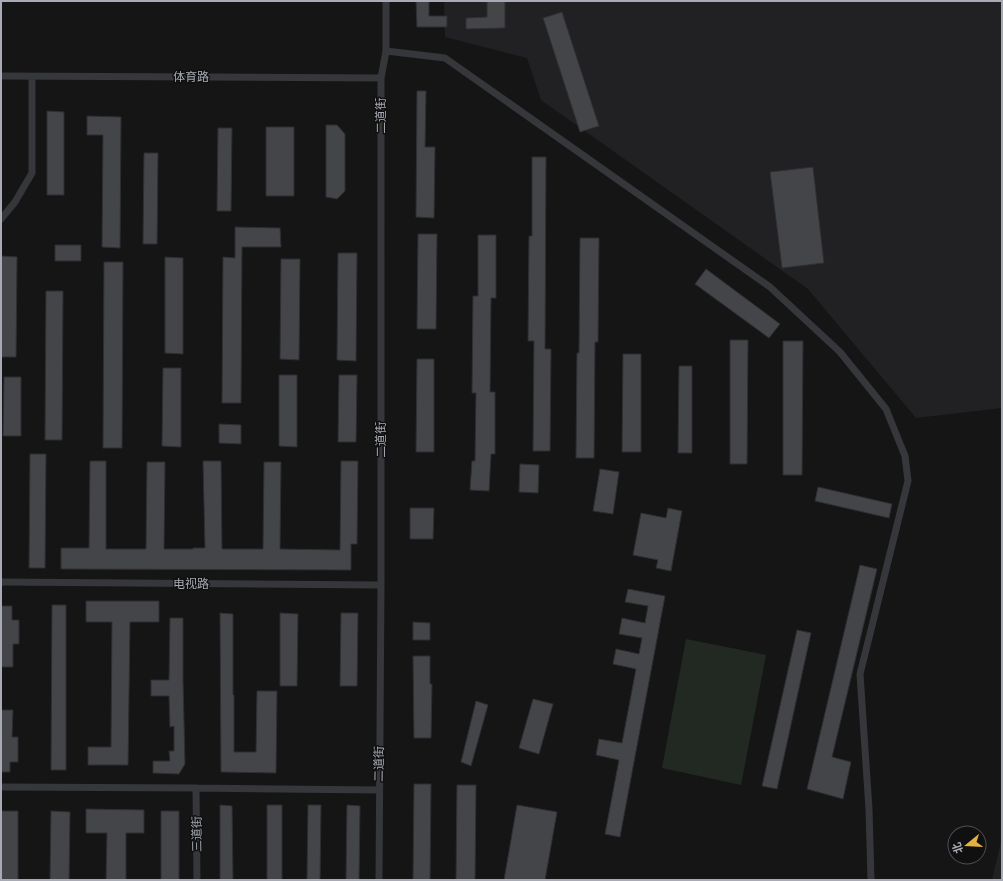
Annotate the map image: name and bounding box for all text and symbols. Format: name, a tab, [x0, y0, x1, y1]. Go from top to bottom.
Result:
street label: 体育路	[173, 69, 209, 84]
street label: 二道街	[373, 98, 388, 134]
street label: 二道街	[373, 422, 388, 458]
street label: 电视路	[173, 576, 209, 591]
street label: 二道街	[371, 746, 386, 782]
street label: 三道街	[189, 816, 204, 852]
north arrow	[947, 825, 987, 865]
text: 北	[949, 841, 966, 855]

